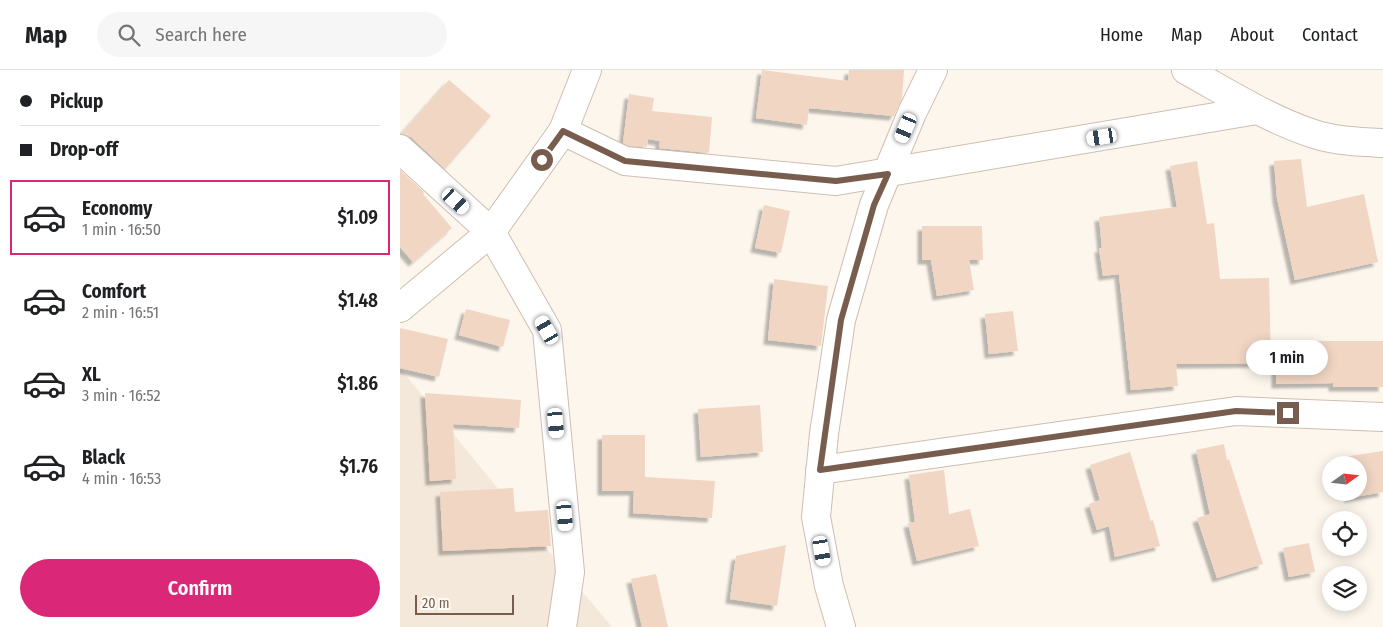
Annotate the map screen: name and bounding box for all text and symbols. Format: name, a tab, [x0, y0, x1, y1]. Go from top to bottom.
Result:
search box	[97, 12, 447, 57]
text: Map	[25, 21, 67, 49]
icon: search	[115, 21, 143, 49]
text: Search here	[155, 23, 247, 46]
text: Home	[1100, 24, 1143, 46]
text: Map	[1171, 24, 1202, 46]
text: About	[1230, 24, 1274, 46]
text: Contact	[1302, 24, 1358, 46]
text: Pickup	[50, 90, 103, 113]
car	[893, 111, 918, 145]
car	[1086, 127, 1117, 147]
text: Drop-off	[50, 138, 118, 161]
route start	[531, 149, 553, 171]
car	[439, 185, 472, 217]
icon: car	[22, 195, 67, 240]
text: Economy	[82, 197, 152, 220]
text: $1.09	[338, 206, 378, 229]
text: 1 min · 16:50	[82, 220, 161, 239]
icon: car	[22, 278, 67, 323]
text: Comfort	[82, 280, 146, 303]
text: $1.48	[338, 289, 378, 312]
text: 2 min · 16:51	[82, 303, 159, 322]
car	[533, 313, 560, 347]
callout: 1 min	[1247, 340, 1329, 376]
text: 1 min	[1270, 348, 1304, 367]
icon: car	[22, 361, 67, 406]
text: XL	[82, 363, 101, 386]
text: $1.86	[337, 372, 378, 395]
text: 3 min · 16:52	[82, 386, 161, 405]
route end	[1277, 402, 1299, 424]
car	[547, 407, 564, 439]
icon: car	[22, 444, 67, 489]
text: Black	[82, 446, 125, 469]
text: $1.76	[340, 455, 378, 478]
north arrow	[1322, 456, 1368, 501]
map controls	[1322, 456, 1367, 611]
text: 4 min · 16:53	[82, 469, 161, 488]
car	[556, 500, 573, 532]
button: locate	[1322, 511, 1367, 556]
car	[812, 535, 831, 567]
button: Confirm	[20, 559, 380, 617]
button: layers	[1322, 566, 1367, 611]
scale bar	[415, 592, 514, 615]
text: 20 m	[422, 595, 450, 612]

